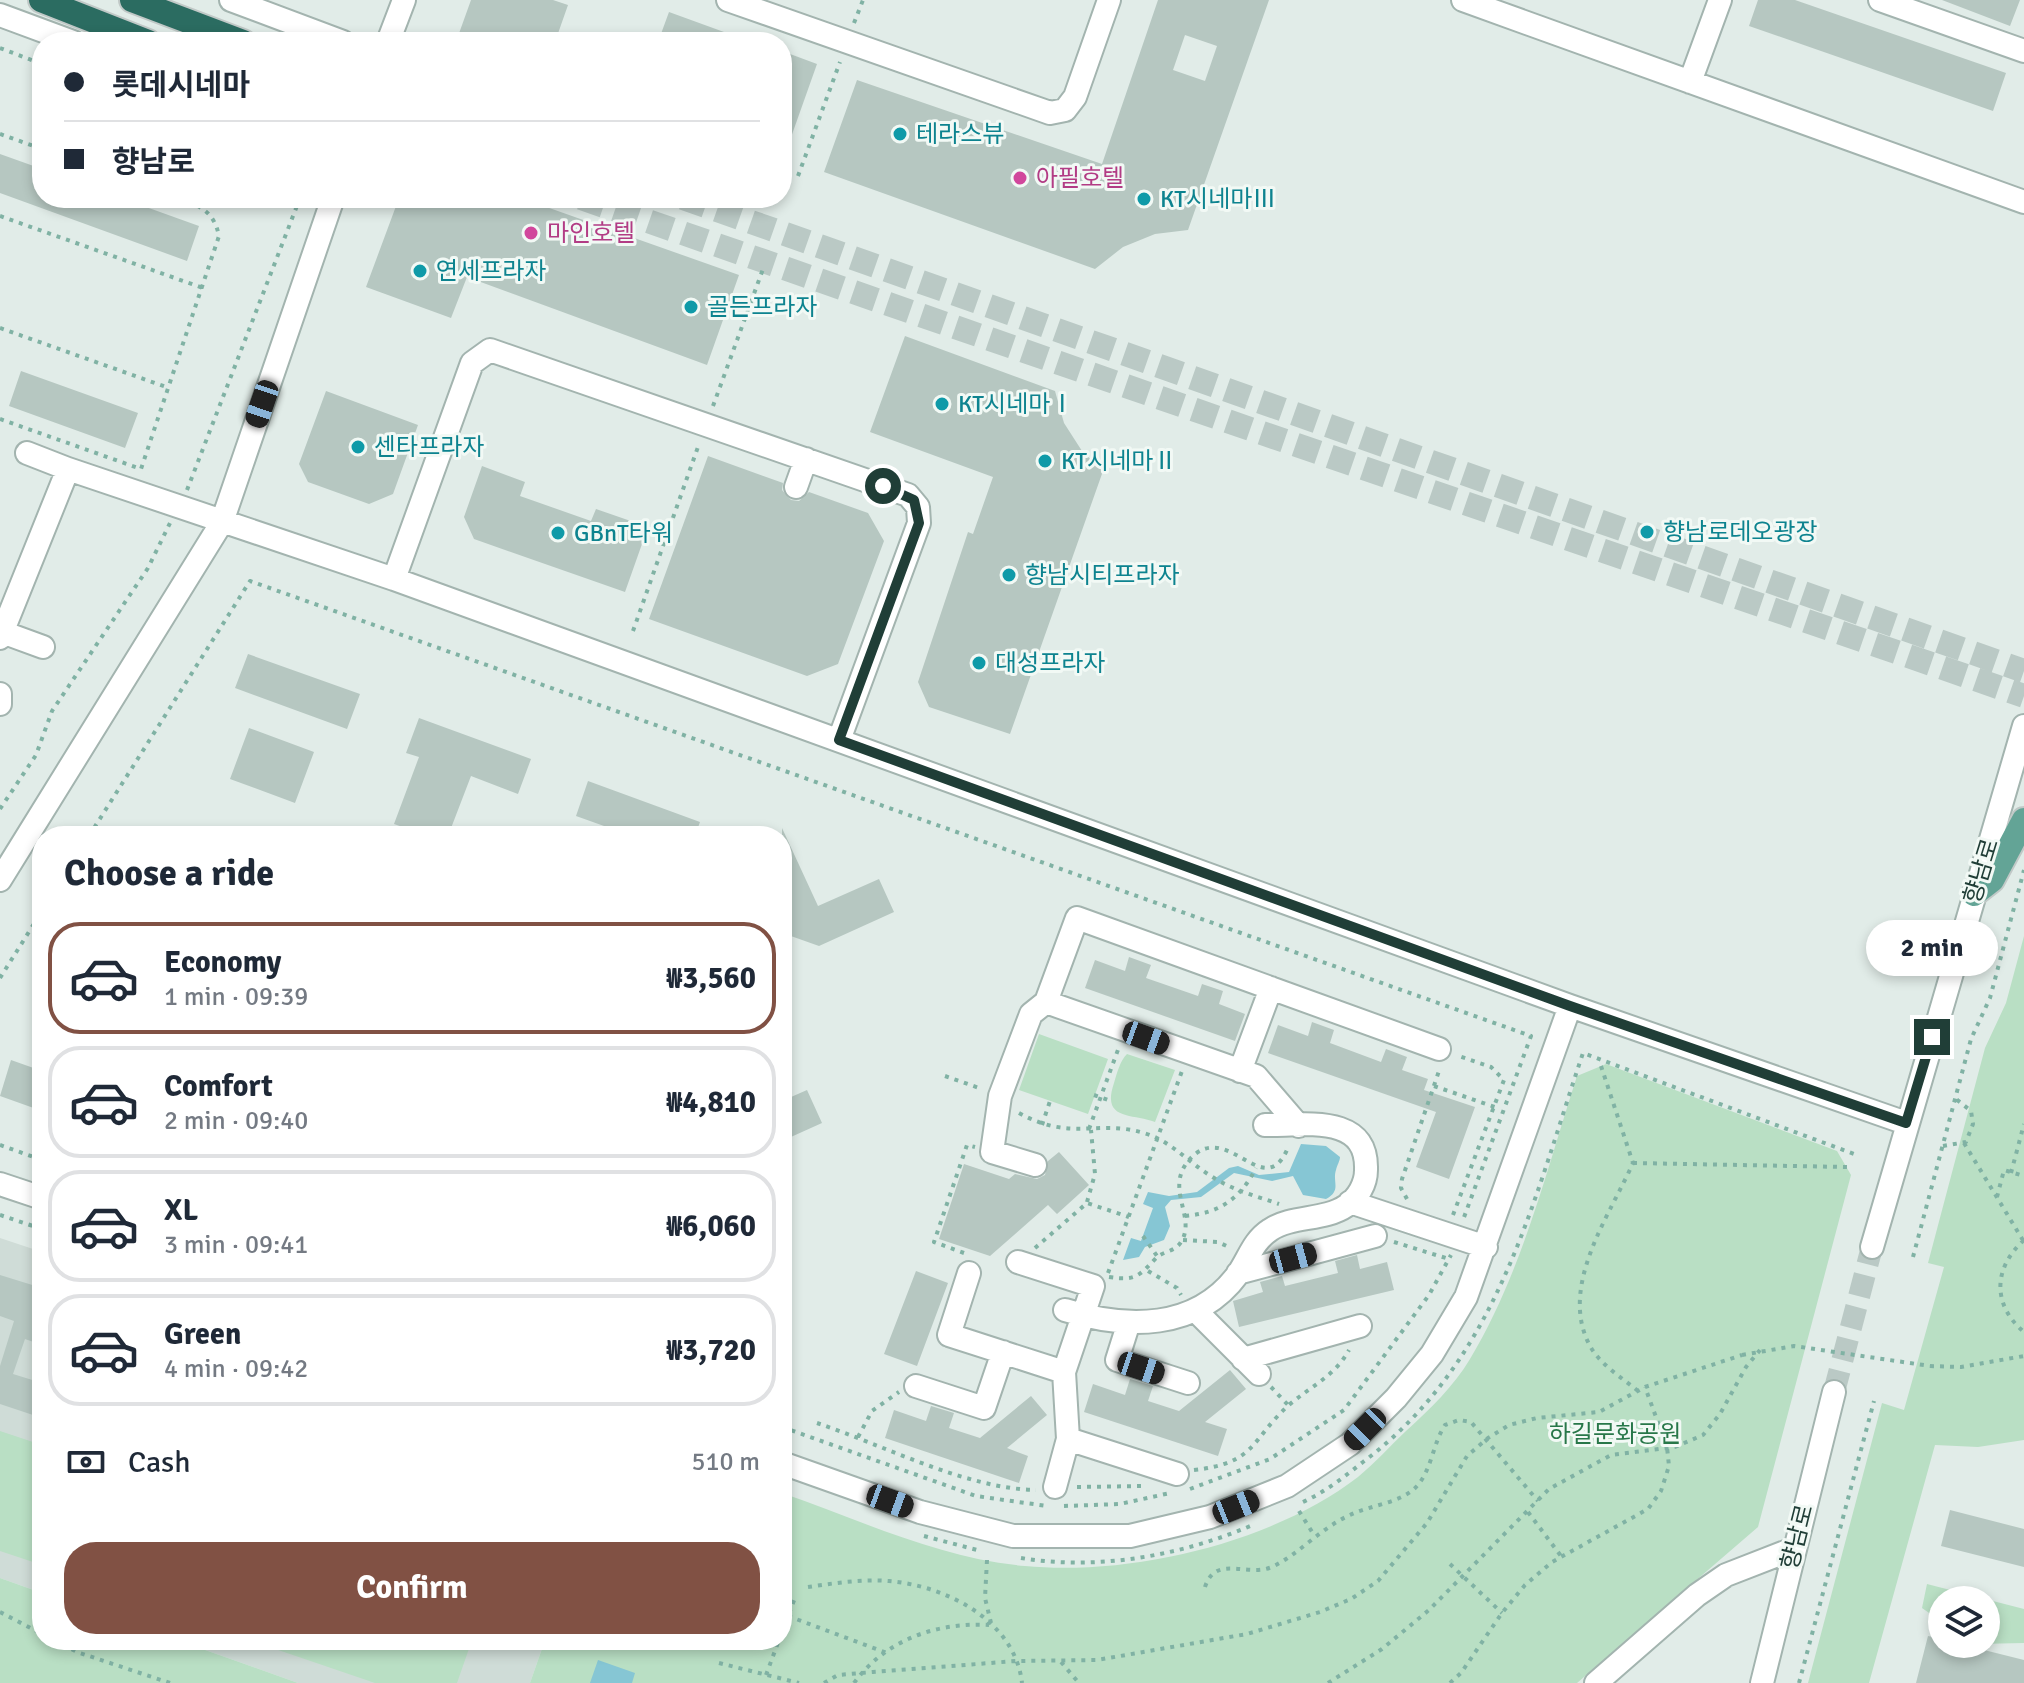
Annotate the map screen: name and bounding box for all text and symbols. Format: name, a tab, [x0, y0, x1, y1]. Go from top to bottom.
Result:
text: 롯데시네마	[112, 67, 250, 104]
place label: 테라스뷰	[916, 119, 1004, 149]
marker: 테라스뷰	[891, 125, 909, 143]
text: 향남로	[112, 144, 195, 181]
place label: 아필호텔	[1036, 163, 1124, 193]
marker: 아필호텔	[1011, 169, 1029, 187]
place label: KT시네마Ⅲ	[1160, 184, 1276, 214]
marker: KT시네마Ⅲ	[1135, 190, 1153, 208]
place label: 마인호텔	[547, 218, 635, 248]
marker: 마인호텔	[522, 224, 540, 242]
place label: 연세프라자	[436, 256, 546, 286]
marker: 연세프라자	[411, 262, 429, 280]
place label: 골든프라자	[707, 292, 817, 322]
marker: 골든프라자	[682, 298, 700, 316]
car	[243, 377, 281, 431]
place label: KT시네마Ⅰ	[958, 389, 1074, 419]
marker: KT시네마Ⅰ	[933, 395, 951, 413]
place label: 센타프라자	[374, 432, 484, 462]
marker: 센타프라자	[349, 438, 367, 456]
place label: KT시네마Ⅱ	[1061, 446, 1177, 476]
marker: KT시네마Ⅱ	[1036, 452, 1054, 470]
route start	[865, 468, 901, 504]
place label: 향남로데오광장	[1663, 517, 1818, 547]
place label: GBnT타워	[574, 518, 673, 548]
marker: 향남로데오광장	[1638, 523, 1656, 541]
marker: GBnT타워	[549, 524, 567, 542]
place label: 향남시티프라자	[1025, 560, 1180, 590]
marker: 향남시티프라자	[1000, 566, 1018, 584]
place label: 대성프라자	[995, 648, 1105, 678]
marker: 대성프라자	[970, 654, 988, 672]
street label: 향남로	[1957, 835, 2005, 907]
text: Choose a ride	[64, 851, 274, 896]
callout: 2 min	[1866, 921, 1998, 977]
text: 2 min	[1901, 932, 1963, 964]
icon: car	[68, 942, 140, 1014]
text: Economy	[164, 944, 281, 981]
text: ₩3,560	[666, 960, 756, 997]
text: 1 min · 09:39	[164, 981, 308, 1013]
car	[1119, 1019, 1173, 1057]
route end	[1914, 1019, 1950, 1055]
icon: car	[68, 1066, 140, 1138]
text: Comfort	[164, 1068, 273, 1105]
text: ₩4,810	[666, 1084, 756, 1121]
text: 2 min · 09:40	[164, 1105, 308, 1137]
icon: car	[68, 1190, 140, 1262]
text: XL	[164, 1192, 198, 1229]
text: ₩6,060	[666, 1208, 756, 1245]
text: 3 min · 09:41	[164, 1229, 308, 1261]
car	[1267, 1240, 1319, 1276]
icon: car	[68, 1314, 140, 1386]
text: Green	[164, 1316, 241, 1353]
text: ₩3,720	[666, 1332, 756, 1369]
car	[1114, 1349, 1168, 1387]
text: 4 min · 09:42	[164, 1353, 308, 1385]
car	[1340, 1404, 1390, 1454]
park label: 하길문화공원	[1549, 1419, 1681, 1449]
icon: cash	[64, 1440, 108, 1484]
text: Cash	[128, 1444, 191, 1481]
text: 510 m	[691, 1446, 760, 1478]
car	[863, 1482, 917, 1520]
car	[1209, 1487, 1263, 1527]
street label: 향남로	[1774, 1501, 1820, 1573]
button: Confirm	[64, 1542, 760, 1634]
map controls	[1928, 1586, 2000, 1658]
button: layers	[1928, 1586, 2000, 1658]

